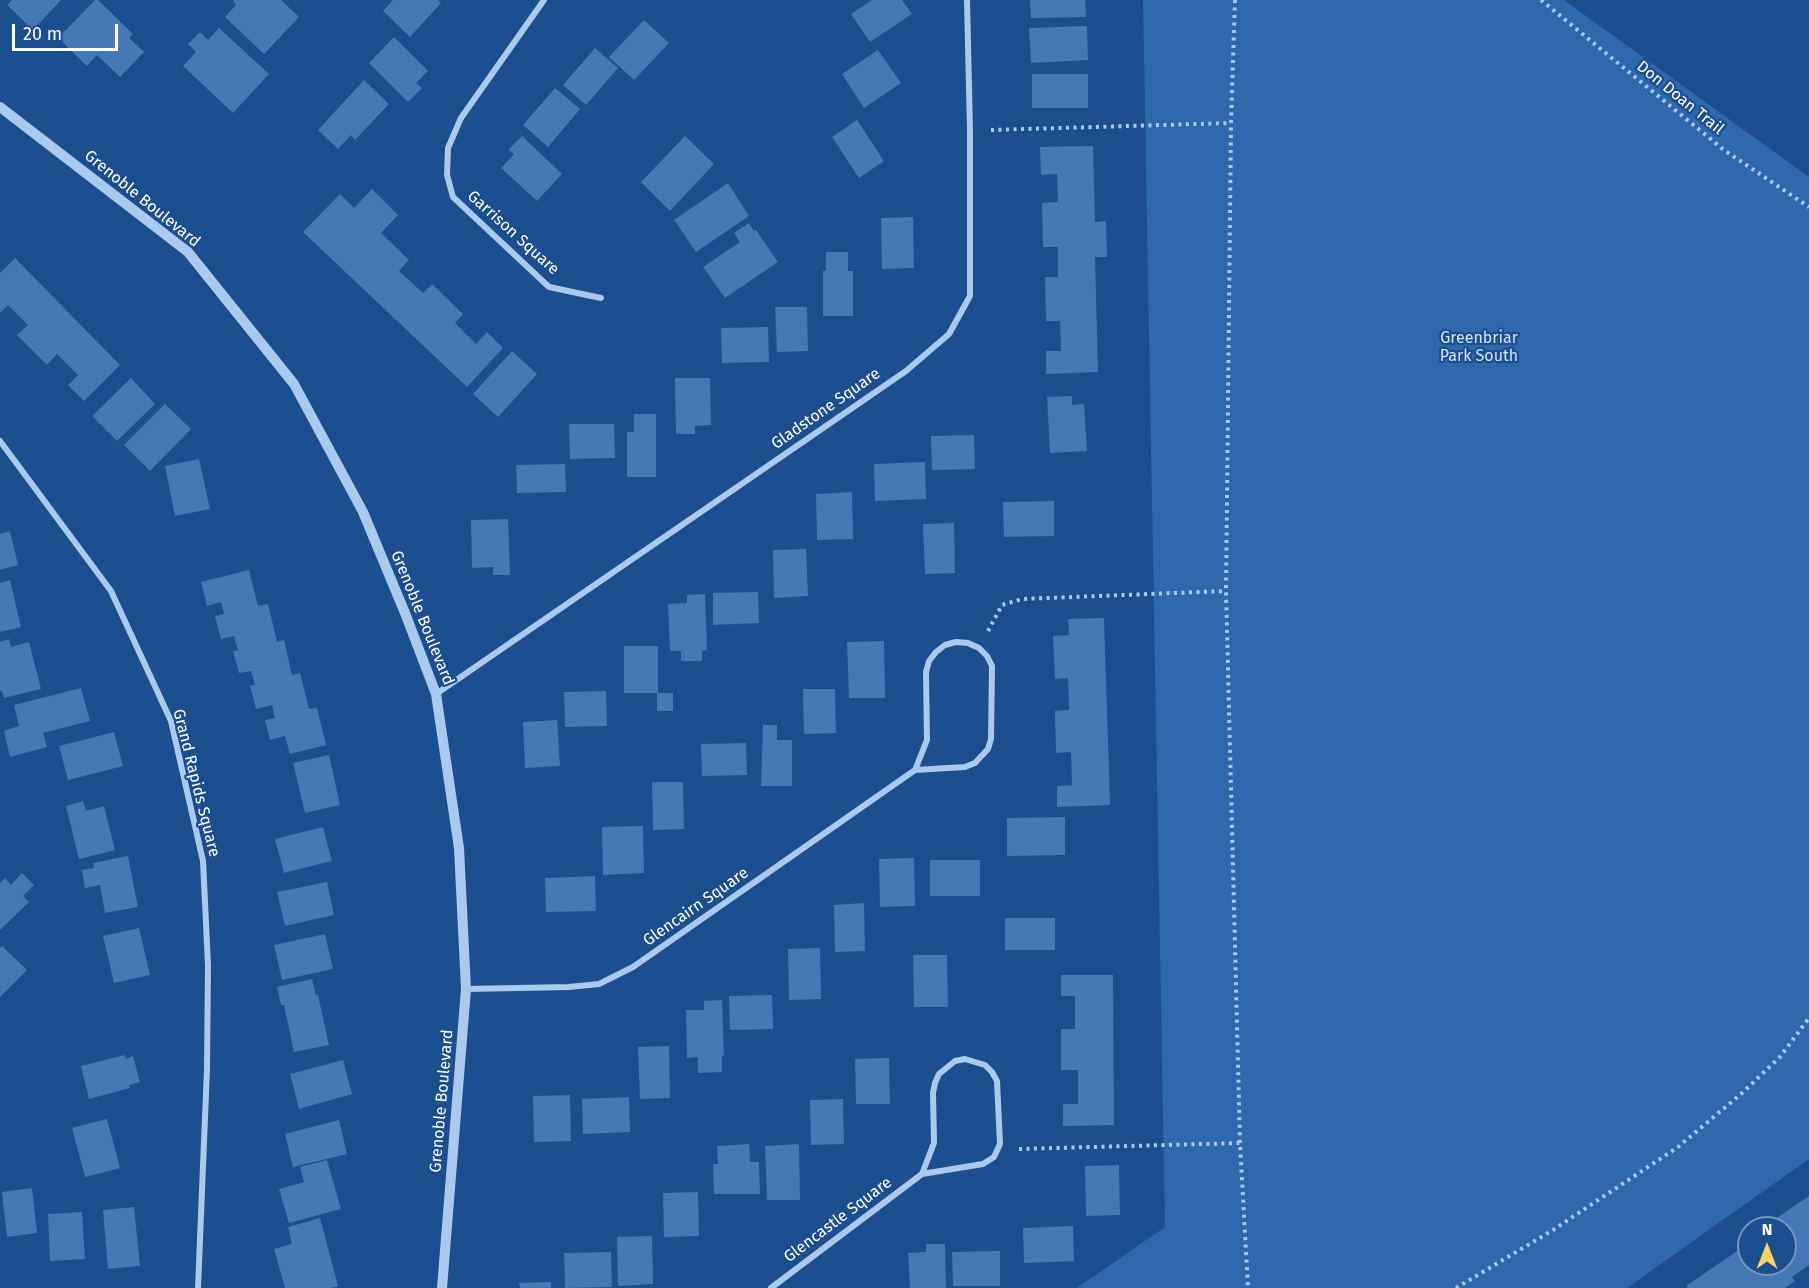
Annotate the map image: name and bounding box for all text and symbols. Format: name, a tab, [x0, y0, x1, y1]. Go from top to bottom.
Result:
scale bar	[15, 12, 122, 50]
text: 20 m	[23, 23, 62, 45]
street label: Don Doan Trail	[1633, 57, 1727, 139]
street label: Grenoble Boulevard	[80, 146, 204, 252]
street label: Garrison Square	[463, 187, 563, 279]
park label: Greenbriar Park South	[1440, 329, 1518, 367]
street label: Gladstone Square	[768, 364, 884, 454]
street label: Grenoble Boulevard	[386, 548, 458, 688]
street label: Grand Rapids Square	[168, 707, 224, 859]
street label: Glencairn Square	[640, 864, 752, 950]
street label: Grenoble Boulevard	[426, 1029, 458, 1173]
street label: Glencastle Square	[780, 1173, 896, 1267]
north arrow	[1737, 1216, 1797, 1276]
text: N	[1762, 1220, 1772, 1239]

